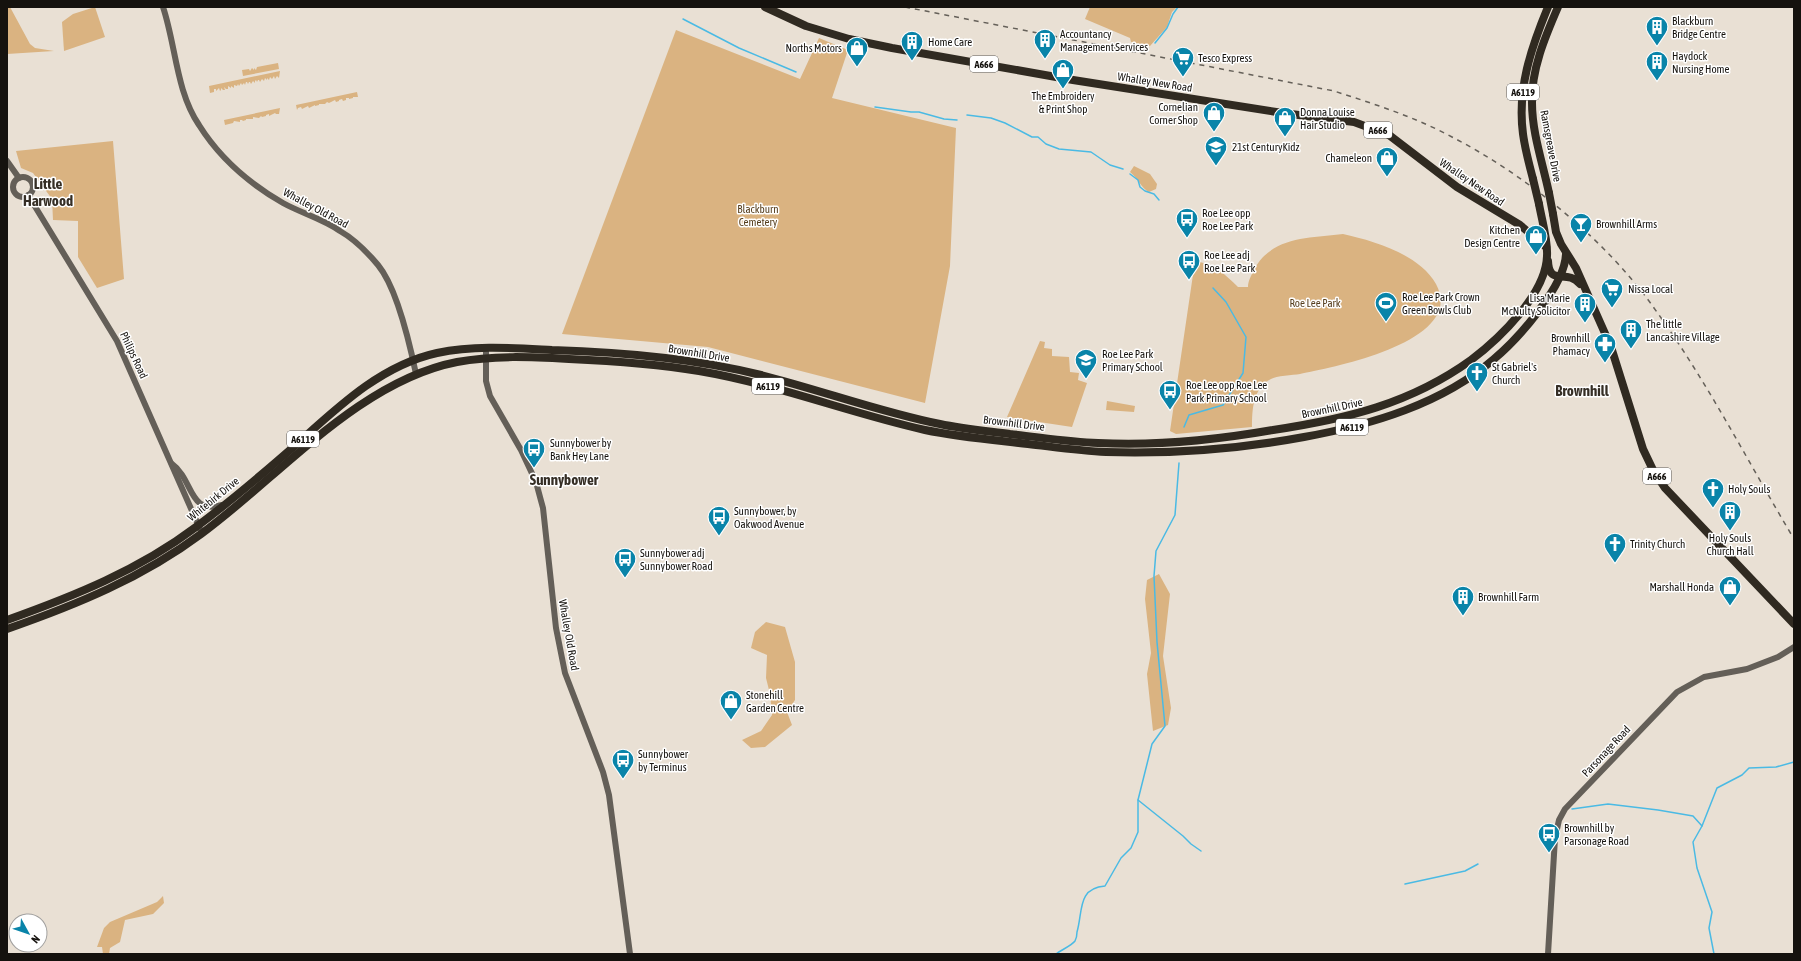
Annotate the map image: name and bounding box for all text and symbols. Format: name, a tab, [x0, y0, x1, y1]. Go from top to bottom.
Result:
building icon: Blackburn Bridge Centre	[1644, 14, 1670, 47]
place label: Blackburn Bridge Centre	[1672, 15, 1726, 40]
building icon: Accountancy Management Services	[1032, 27, 1058, 60]
place label: Accountancy Management Services	[1060, 28, 1148, 53]
building icon: Home Care	[899, 29, 925, 62]
shop icon: Norths Motors	[844, 35, 870, 68]
place label: Home Care	[928, 36, 972, 48]
place label: Norths Motors	[785, 42, 842, 54]
supermarket icon: Tesco Express	[1170, 45, 1196, 78]
building icon: Haydock Nursing Home	[1644, 49, 1670, 82]
place label: Haydock Nursing Home	[1672, 50, 1730, 75]
place label: Tesco Express	[1198, 52, 1252, 64]
road number: A666	[970, 56, 998, 72]
shop icon: The Embroidery & Print Shop	[1050, 57, 1076, 90]
street label: Whalley New Road	[1117, 70, 1193, 94]
road number: A6119	[1507, 84, 1539, 100]
place label: The Embroidery & Print Shop	[1031, 90, 1095, 115]
shop icon: Cornelian Corner Shop	[1201, 100, 1227, 133]
place label: Cornelian Corner Shop	[1149, 101, 1198, 126]
shop icon: Donna Louise Hair Studio	[1272, 105, 1298, 138]
place label: Donna Louise Hair Studio	[1300, 106, 1355, 131]
street label: Ramsgreave Drive	[1538, 109, 1564, 183]
road number: A666	[1364, 122, 1392, 138]
school or university icon: 21st CenturyKidz	[1203, 134, 1229, 167]
place label: 21st CenturyKidz	[1232, 141, 1300, 153]
shop icon: Chameleon	[1374, 145, 1400, 178]
place label: Chameleon	[1325, 152, 1372, 164]
street label: Whalley New Road	[1437, 156, 1507, 208]
district label: Little Harwood	[23, 175, 73, 209]
street label: Whalley Old Road	[281, 186, 351, 230]
park label: Blackburn Cemetery	[737, 203, 779, 228]
bus stop icon: Roe Lee opp Roe Lee Park	[1174, 206, 1200, 239]
place label: Roe Lee opp Roe Lee Park	[1202, 207, 1253, 232]
bar icon: Brownhill Arms	[1568, 211, 1594, 244]
place label: Brownhill Arms	[1596, 218, 1657, 230]
shop icon: Kitchen Design Centre	[1523, 223, 1549, 256]
place label: Kitchen Design Centre	[1464, 224, 1520, 249]
bus stop icon: Roe Lee adj Roe Lee Park	[1176, 248, 1202, 281]
place label: Roe Lee adj Roe Lee Park	[1204, 249, 1255, 274]
supermarket icon: Nissa Local	[1599, 276, 1625, 309]
place label: Nissa Local	[1628, 283, 1673, 295]
sports icon: Roe Lee Park Crown Green Bowls Club	[1373, 290, 1399, 323]
place label: Roe Lee Park Crown Green Bowls Club	[1402, 291, 1480, 316]
building icon: Lisa Marie McNulty Solicitor	[1572, 291, 1598, 324]
place label: Lisa Marie McNulty Solicitor	[1501, 292, 1571, 317]
park label: Roe Lee Park	[1289, 297, 1341, 309]
building icon: The little Lancashire Village	[1618, 317, 1644, 350]
place label: The little Lancashire Village	[1646, 318, 1720, 343]
street label: Philips Road	[118, 330, 150, 380]
pharmacy icon: Brownhill Phamacy	[1592, 331, 1618, 364]
place label: Brownhill Phamacy	[1551, 332, 1590, 357]
street label: Brownhill Drive	[667, 342, 731, 364]
school or university icon: Roe Lee Park Primary School	[1073, 347, 1099, 380]
place label: Roe Lee Park Primary School	[1102, 348, 1163, 373]
church icon: St Gabriel's Church	[1464, 360, 1490, 393]
place label: St Gabriel's Church	[1492, 361, 1537, 386]
road number: A6119	[752, 378, 784, 394]
bus stop icon: Roe Lee opp Roe Lee Park Primary School	[1157, 378, 1183, 411]
place label: Roe Lee opp Roe Lee Park Primary School	[1186, 379, 1267, 404]
district label: Brownhill	[1555, 382, 1610, 399]
street label: Brownhill Drive	[1300, 396, 1364, 420]
street label: Brownhill Drive	[983, 413, 1045, 433]
road number: A6119	[1336, 419, 1368, 435]
road number: A6119	[287, 431, 319, 447]
bus stop icon: Sunnybower by Bank Hey Lane	[521, 436, 547, 469]
place label: Sunnybower by Bank Hey Lane	[550, 437, 612, 462]
road number: A666	[1643, 468, 1671, 484]
district label: Sunnybower	[530, 471, 599, 488]
street label: Whitebirk Drive	[185, 475, 241, 523]
church icon: Holy Souls	[1700, 476, 1726, 509]
place label: Holy Souls	[1728, 483, 1770, 495]
building icon: Holy Souls Church Hall	[1717, 499, 1743, 532]
bus stop icon: Sunnybower, by Oakwood Avenue	[706, 504, 732, 537]
place label: Sunnybower, by Oakwood Avenue	[734, 505, 804, 530]
church icon: Trinity Church	[1602, 531, 1628, 564]
place label: Holy Souls Church Hall	[1706, 532, 1754, 557]
place label: Trinity Church	[1630, 538, 1685, 550]
bus stop icon: Sunnybower adj Sunnybower Road	[612, 546, 638, 579]
place label: Sunnybower adj Sunnybower Road	[640, 547, 713, 572]
shop icon: Marshall Honda	[1717, 574, 1743, 607]
place label: Marshall Honda	[1649, 581, 1714, 593]
building icon: Brownhill Farm	[1450, 584, 1476, 617]
place label: Brownhill Farm	[1478, 591, 1539, 603]
street label: Whalley Old Road	[557, 598, 581, 672]
shop icon: Stonehill Garden Centre	[718, 688, 744, 721]
place label: Stonehill Garden Centre	[746, 689, 804, 714]
street label: Parsonage Road	[1579, 723, 1633, 779]
bus stop icon: Sunnybower by Terminus	[610, 747, 636, 780]
place label: Sunnybower by Terminus	[638, 748, 689, 773]
bus stop icon: Brownhill by Parsonage Road	[1536, 821, 1562, 854]
place label: Brownhill by Parsonage Road	[1564, 822, 1629, 847]
north arrow	[8, 913, 48, 953]
text: N	[29, 933, 42, 946]

